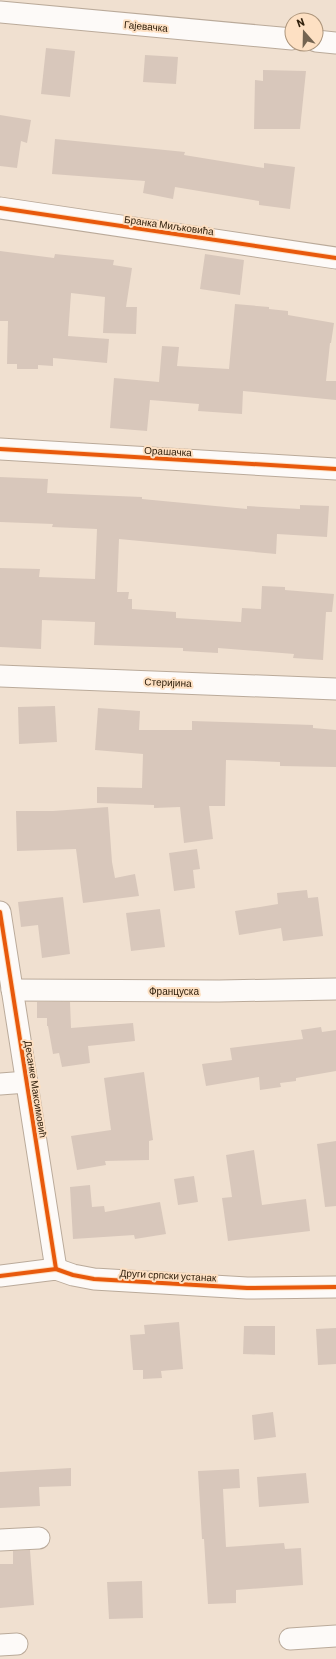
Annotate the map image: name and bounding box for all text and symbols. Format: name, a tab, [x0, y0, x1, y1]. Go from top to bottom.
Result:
north arrow	[284, 12, 324, 52]
text: N	[295, 15, 306, 29]
street label: Гајевачка	[124, 18, 169, 34]
street label: Бранка Миљковића	[123, 213, 215, 237]
street label: Орашачка	[144, 444, 193, 458]
street label: Стеријина	[144, 675, 192, 689]
street label: Француска	[149, 985, 199, 997]
street label: Десанке Максимовић	[22, 1039, 50, 1139]
street label: Други српски устанак	[119, 1266, 217, 1284]

